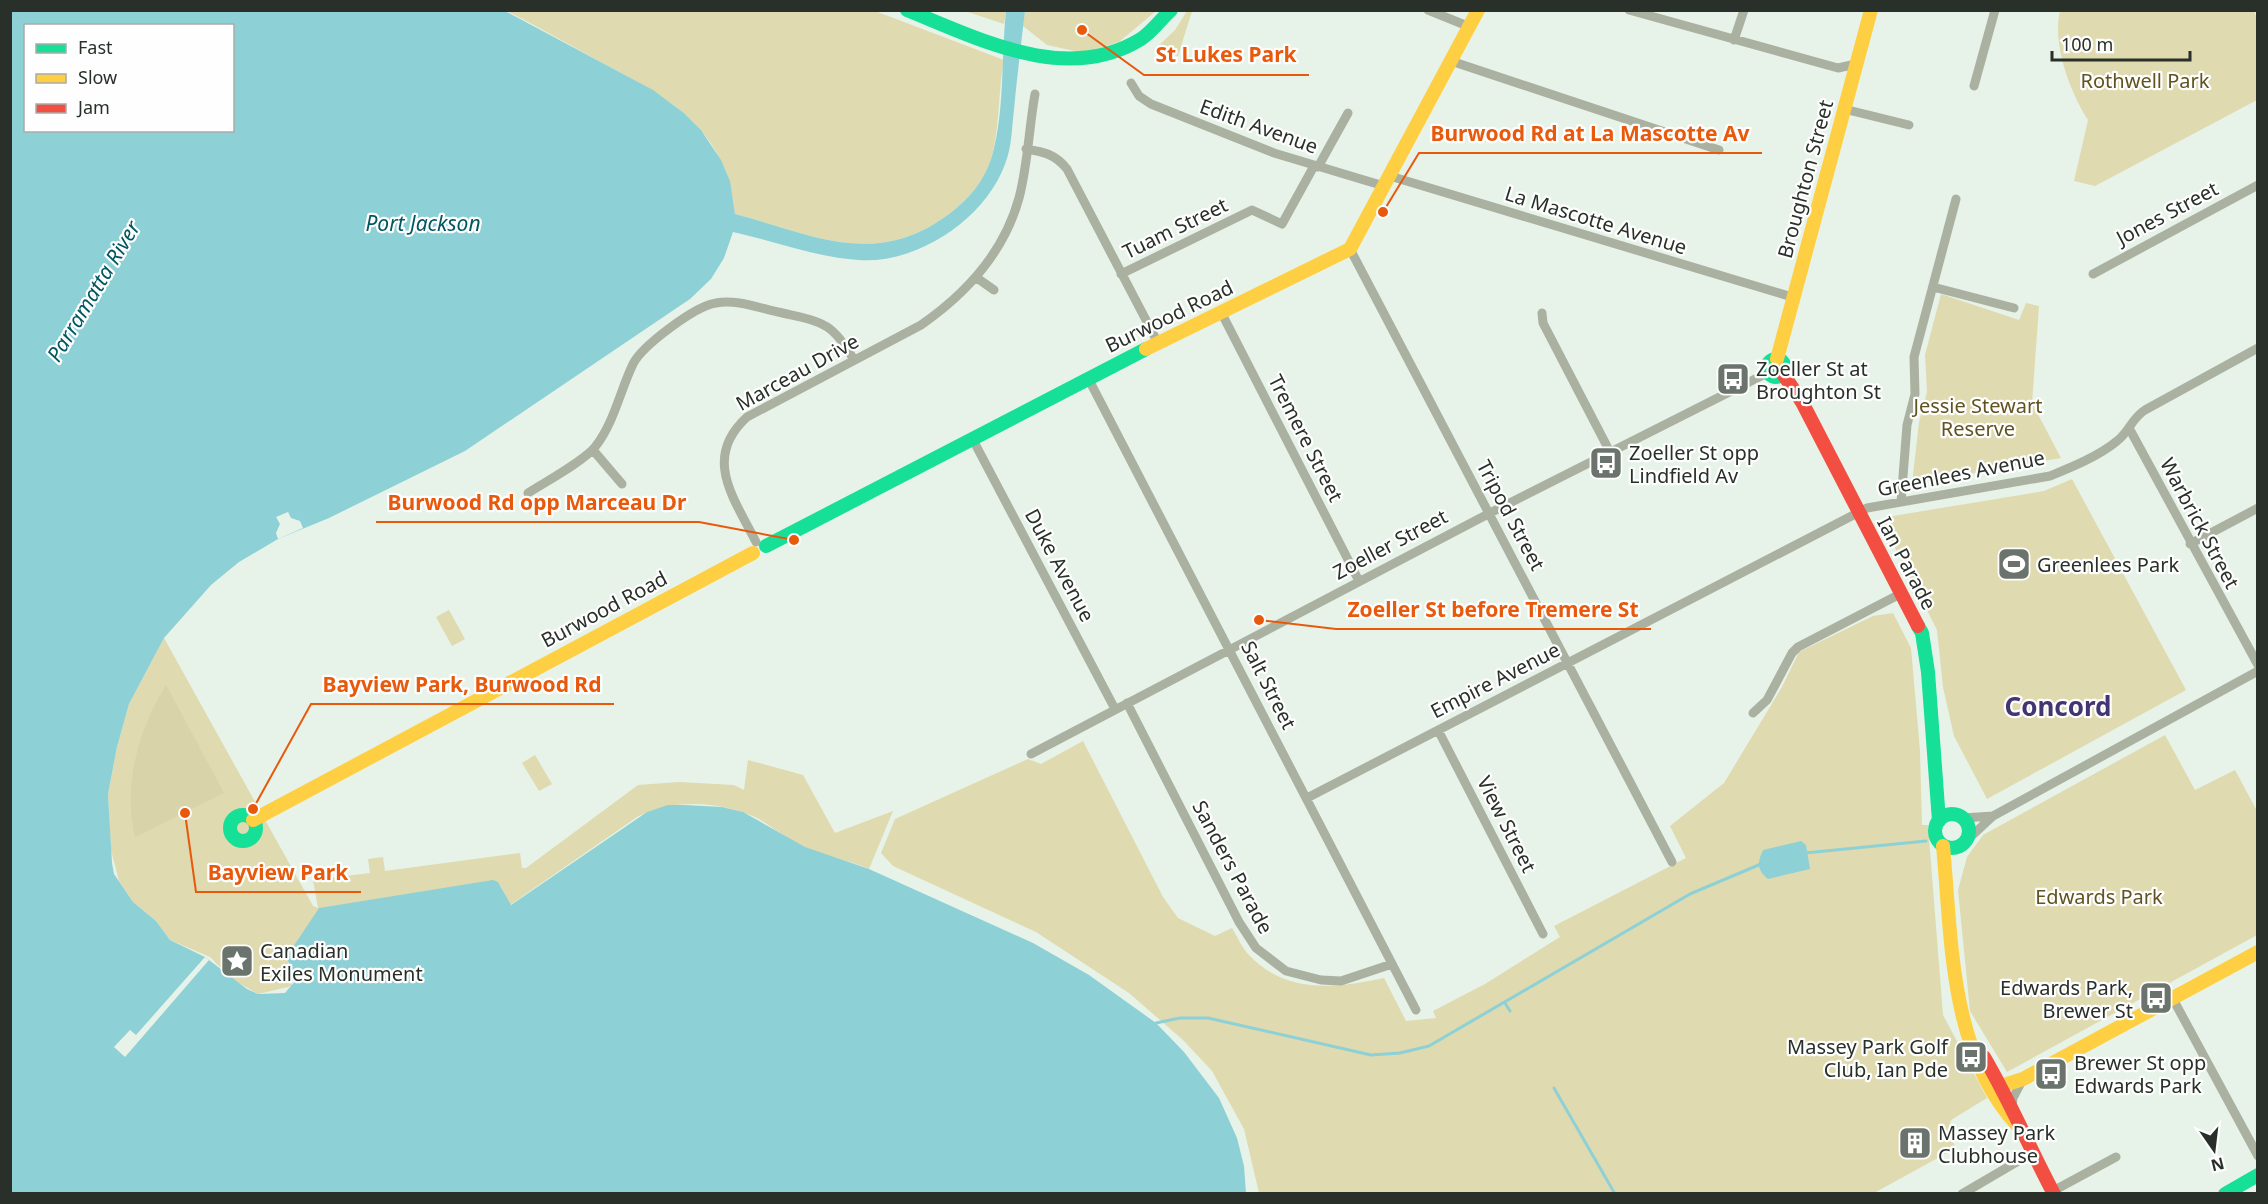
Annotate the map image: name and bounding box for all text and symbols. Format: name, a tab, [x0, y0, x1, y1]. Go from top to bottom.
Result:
legend	[24, 24, 234, 132]
scale bar	[2052, 24, 2190, 62]
text: 100 m	[2061, 32, 2113, 56]
text: Fast	[78, 35, 113, 59]
callout: St Lukes Park	[1144, 36, 1309, 75]
text: St Lukes Park	[1155, 40, 1298, 68]
text: Slow	[78, 65, 117, 89]
park label: Rothwell Park	[2081, 67, 2210, 94]
street label: Edith Avenue	[1196, 92, 1322, 160]
text: Jam	[76, 95, 110, 119]
street label: Broughton Street	[1771, 97, 1839, 261]
callout: Burwood Rd at La Mascotte Av	[1419, 114, 1762, 153]
text: Burwood Rd at La Mascotte Av	[1430, 119, 1750, 147]
street label: Jones Street	[2110, 175, 2223, 252]
street label: La Mascotte Avenue	[1502, 180, 1690, 260]
street label: Tuam Street	[1118, 191, 1232, 265]
water label: Port Jackson	[365, 209, 481, 237]
water label: Parramatta River	[40, 214, 147, 367]
street label: Burwood Road	[1101, 273, 1237, 359]
street label: Marceau Drive	[731, 327, 863, 417]
place label: Zoeller St at Broughton St	[1756, 355, 1881, 405]
bus stop icon: Zoeller St at Broughton St	[1715, 361, 1751, 397]
street label: Tremere Street	[1262, 370, 1350, 506]
park label: Jessie Stewart Reserve	[1911, 392, 2043, 442]
place label: Zoeller St opp Lindfield Av	[1629, 439, 1759, 489]
street label: Greenlees Avenue	[1875, 444, 2047, 502]
bus stop icon: Zoeller St opp Lindfield Av	[1588, 445, 1624, 481]
street label: Warbrick Street	[2154, 453, 2246, 593]
street label: Tripod Street	[1471, 455, 1551, 575]
callout: Burwood Rd opp Marceau Dr	[376, 483, 699, 522]
text: Burwood Rd opp Marceau Dr	[388, 488, 687, 516]
street label: Zoeller Street	[1328, 503, 1452, 585]
street label: Duke Avenue	[1019, 504, 1101, 626]
street label: Ian Parade	[1871, 512, 1943, 614]
sports icon: Greenlees Park	[1996, 546, 2032, 582]
place label: Greenlees Park	[2037, 551, 2179, 578]
street label: Burwood Road	[536, 564, 672, 654]
callout: Zoeller St before Tremere St	[1336, 590, 1651, 629]
text: Zoeller St before Tremere St	[1347, 595, 1639, 623]
street label: Salt Street	[1235, 636, 1303, 734]
street label: Empire Avenue	[1426, 636, 1564, 724]
callout: Bayview Park, Burwood Rd	[311, 665, 614, 704]
text: Bayview Park, Burwood Rd	[323, 670, 601, 698]
district label: Concord	[2004, 688, 2112, 724]
street label: View Street	[1471, 771, 1543, 877]
street label: Sanders Parade	[1187, 796, 1279, 938]
callout: Bayview Park	[196, 853, 361, 892]
text: Bayview Park	[208, 858, 349, 886]
park label: Edwards Park	[2035, 883, 2163, 910]
place label: Canadian Exiles Monument	[260, 937, 423, 987]
place icon: Canadian Exiles Monument	[219, 943, 255, 979]
place label: Edwards Park, Brewer St	[2000, 974, 2133, 1024]
bus stop icon: Edwards Park, Brewer St	[2138, 980, 2174, 1016]
place label: Massey Park Golf Club, Ian Pde	[1787, 1033, 1949, 1083]
bus stop icon: Massey Park Golf Club, Ian Pde	[1953, 1039, 1989, 1075]
place label: Brewer St opp Edwards Park	[2074, 1049, 2206, 1099]
bus stop icon: Brewer St opp Edwards Park	[2033, 1056, 2069, 1092]
place label: Massey Park Clubhouse	[1938, 1119, 2055, 1169]
north arrow	[2184, 1120, 2244, 1180]
building icon: Massey Park Clubhouse	[1897, 1125, 1933, 1161]
text: N	[2209, 1152, 2227, 1177]

